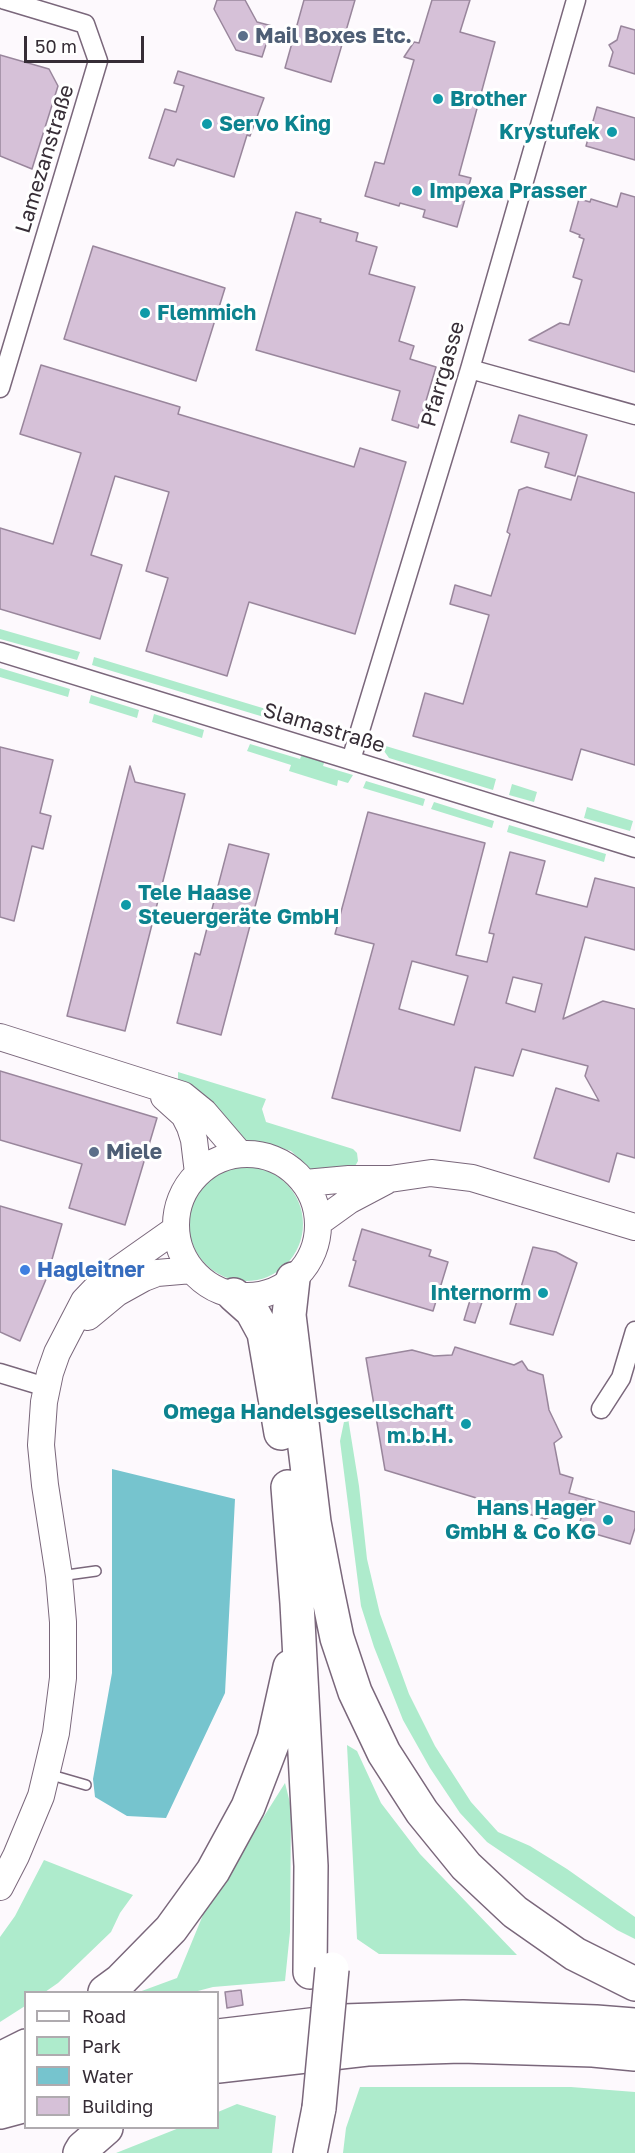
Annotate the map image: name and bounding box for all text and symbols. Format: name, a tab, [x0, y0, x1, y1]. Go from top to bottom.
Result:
place label: Mail Boxes Etc.	[255, 23, 412, 49]
scale bar	[27, 24, 147, 62]
marker: Mail Boxes Etc.	[236, 29, 250, 43]
text: 50 m	[35, 35, 77, 57]
street label: Lamezanstraße	[10, 82, 80, 236]
place label: Brother	[450, 86, 527, 112]
marker: Brother	[431, 92, 445, 106]
place label: Servo King	[219, 111, 331, 137]
marker: Servo King	[200, 117, 214, 131]
place label: Krystufek	[499, 119, 600, 145]
marker: Krystufek	[605, 125, 619, 139]
place label: Impexa Prasser	[429, 178, 587, 204]
marker: Impexa Prasser	[410, 184, 424, 198]
place label: Flemmich	[157, 300, 256, 326]
marker: Flemmich	[138, 306, 152, 320]
street label: Pfarrgasse	[416, 318, 470, 430]
street label: Slamastraße	[260, 698, 388, 758]
place label: Tele Haase Steuergeräte GmbH	[138, 880, 339, 930]
marker: Tele Haase Steuergeräte GmbH	[119, 898, 133, 912]
place label: Miele	[106, 1139, 162, 1165]
marker: Miele	[87, 1145, 101, 1159]
place label: Hagleitner	[37, 1257, 145, 1283]
marker: Hagleitner	[18, 1263, 32, 1277]
place label: Internorm	[430, 1280, 531, 1306]
marker: Internorm	[536, 1286, 550, 1300]
place label: Omega Handelsgesellschaft m.b.H.	[163, 1399, 454, 1449]
marker: Omega Handelsgesellschaft m.b.H.	[459, 1417, 473, 1431]
place label: Hans Hager GmbH & Co KG	[445, 1495, 596, 1545]
marker: Hans Hager GmbH & Co KG	[601, 1513, 615, 1527]
legend	[24, 1991, 219, 2129]
text: Road	[82, 2005, 126, 2027]
text: Park	[82, 2035, 121, 2057]
text: Water	[82, 2065, 133, 2087]
text: Building	[82, 2095, 153, 2117]

